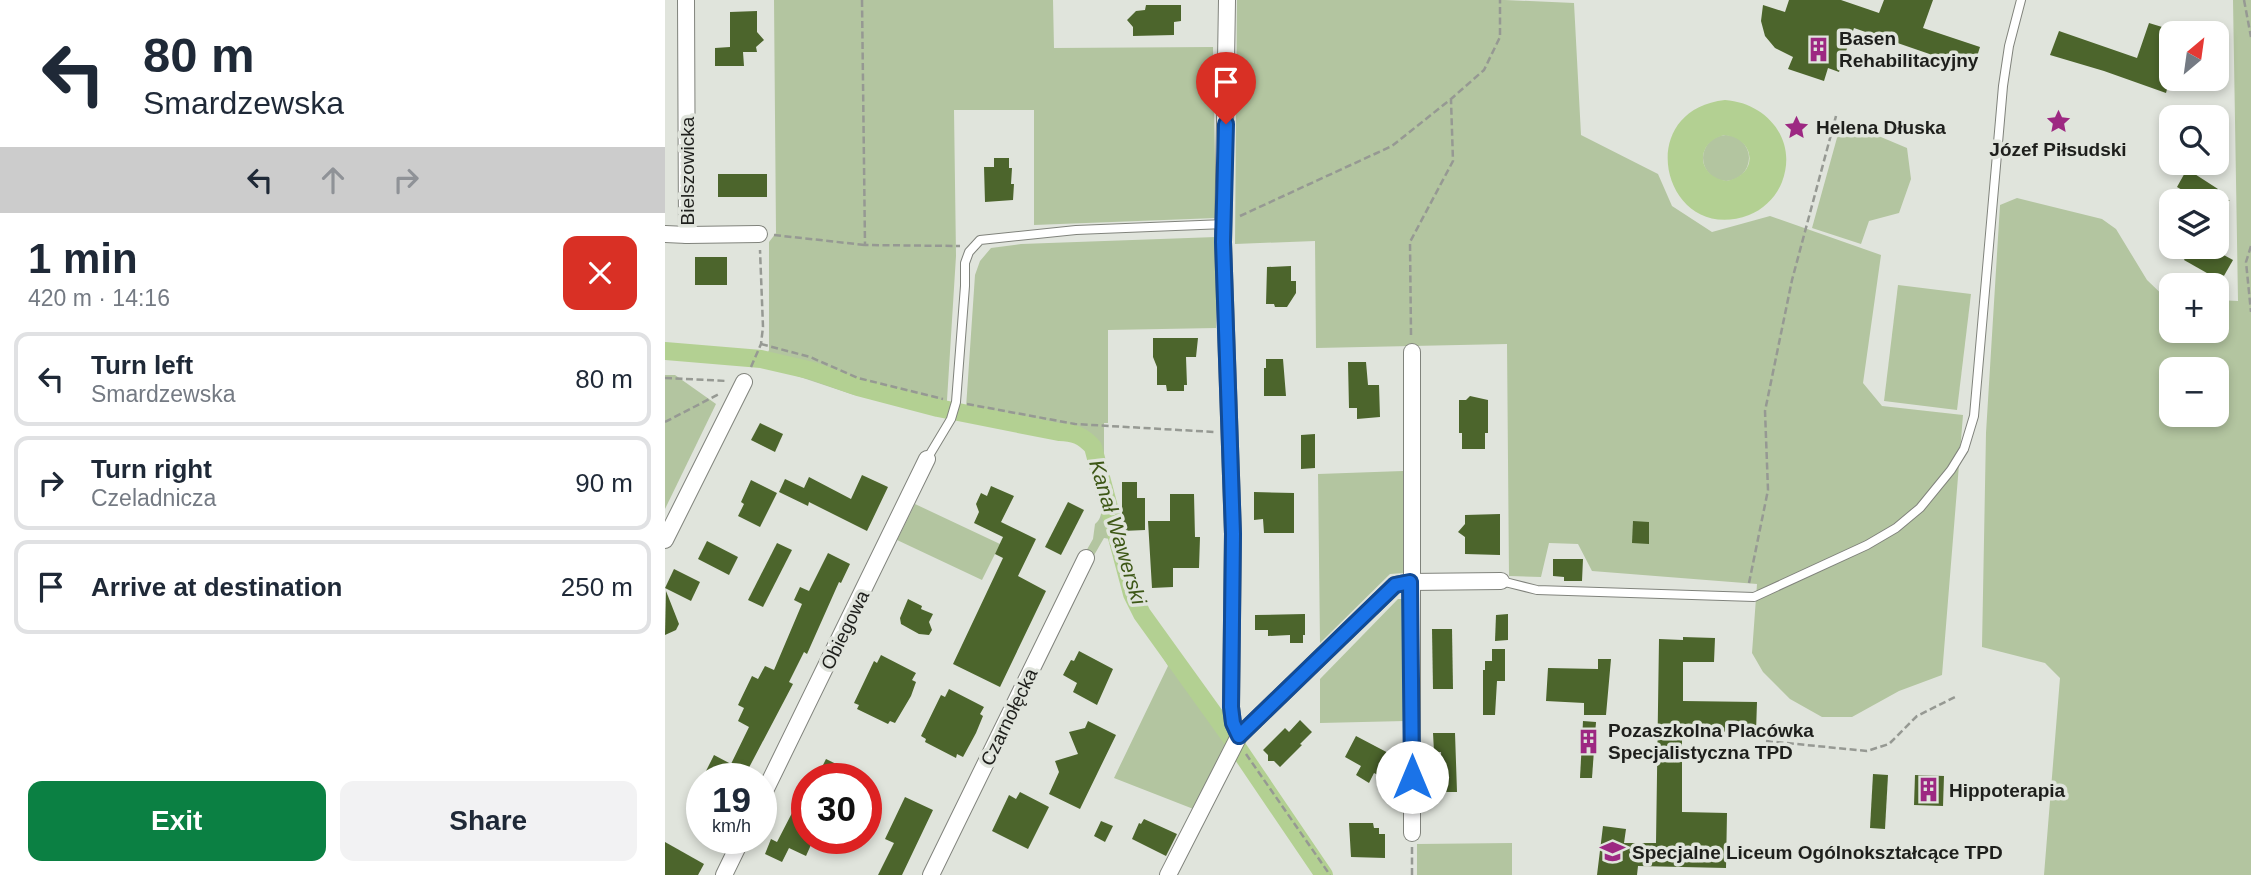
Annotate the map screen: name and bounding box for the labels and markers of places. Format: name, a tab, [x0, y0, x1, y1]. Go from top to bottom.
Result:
place label: Basen Rehabilitacyjny	[1839, 28, 1979, 71]
building icon: Basen Rehabilitacyjny	[1805, 35, 1833, 63]
pin	[1196, 52, 1256, 124]
place icon: Józef Piłsudski	[2044, 107, 2072, 135]
place icon: Helena Dłuska	[1782, 113, 1810, 141]
place label: Helena Dłuska	[1816, 117, 1946, 138]
place label: Józef Piłsudski	[1989, 139, 2127, 160]
place label: Pozaszkolna Placówka Specjalistyczna TPD	[1608, 720, 1814, 763]
building icon: Pozaszkolna Placówka Specjalistyczna TPD	[1574, 727, 1602, 755]
building icon: Hippoterapia	[1915, 776, 1943, 804]
place label: Hippoterapia	[1949, 780, 2066, 801]
school or university icon: Specjalne Liceum Ogólnokształcące TPD	[1598, 838, 1626, 866]
place label: Specjalne Liceum Ogólnokształcące TPD	[1632, 842, 2003, 863]

